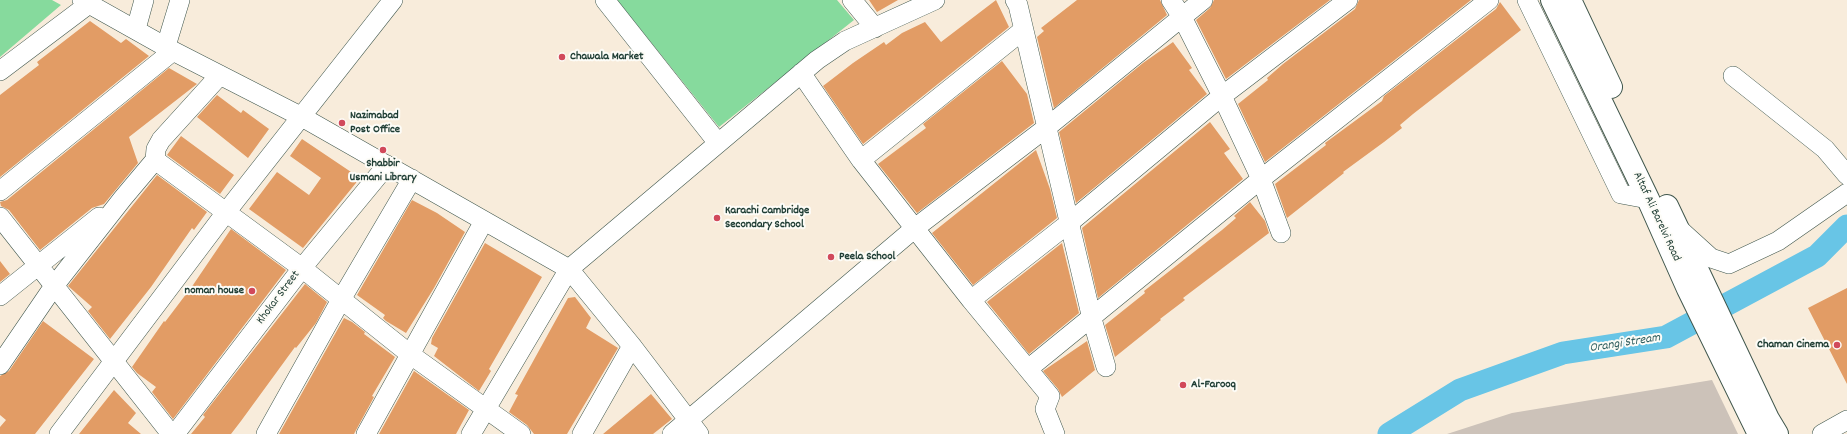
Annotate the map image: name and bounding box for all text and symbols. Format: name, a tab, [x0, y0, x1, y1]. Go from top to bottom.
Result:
place label: Chawala Market	[570, 50, 643, 64]
marker: Chawala Market	[557, 52, 567, 62]
place label: Nazimabad Post Office	[350, 109, 400, 137]
marker: Nazimabad Post Office	[337, 118, 347, 128]
marker: Shabbir Usmani Library	[378, 145, 388, 155]
place label: Shabbir Usmani Library	[350, 157, 416, 185]
street label: Altaf Ali Barelvi Road	[1629, 170, 1683, 264]
place label: Karachi Cambridge Secondary School	[725, 204, 809, 232]
marker: Karachi Cambridge Secondary School	[712, 213, 722, 223]
place label: Peela School	[839, 250, 895, 264]
marker: Peela School	[826, 252, 836, 262]
street label: Khokar Street	[254, 268, 304, 328]
place label: noman house	[185, 284, 244, 298]
marker: noman house	[247, 286, 257, 296]
water label: Orangi Stream	[1588, 331, 1662, 357]
place label: Chaman Cinema	[1757, 338, 1829, 352]
marker: Chaman Cinema	[1832, 340, 1842, 350]
place label: Al-Farooq	[1191, 378, 1236, 392]
marker: Al-Farooq	[1178, 380, 1188, 390]

